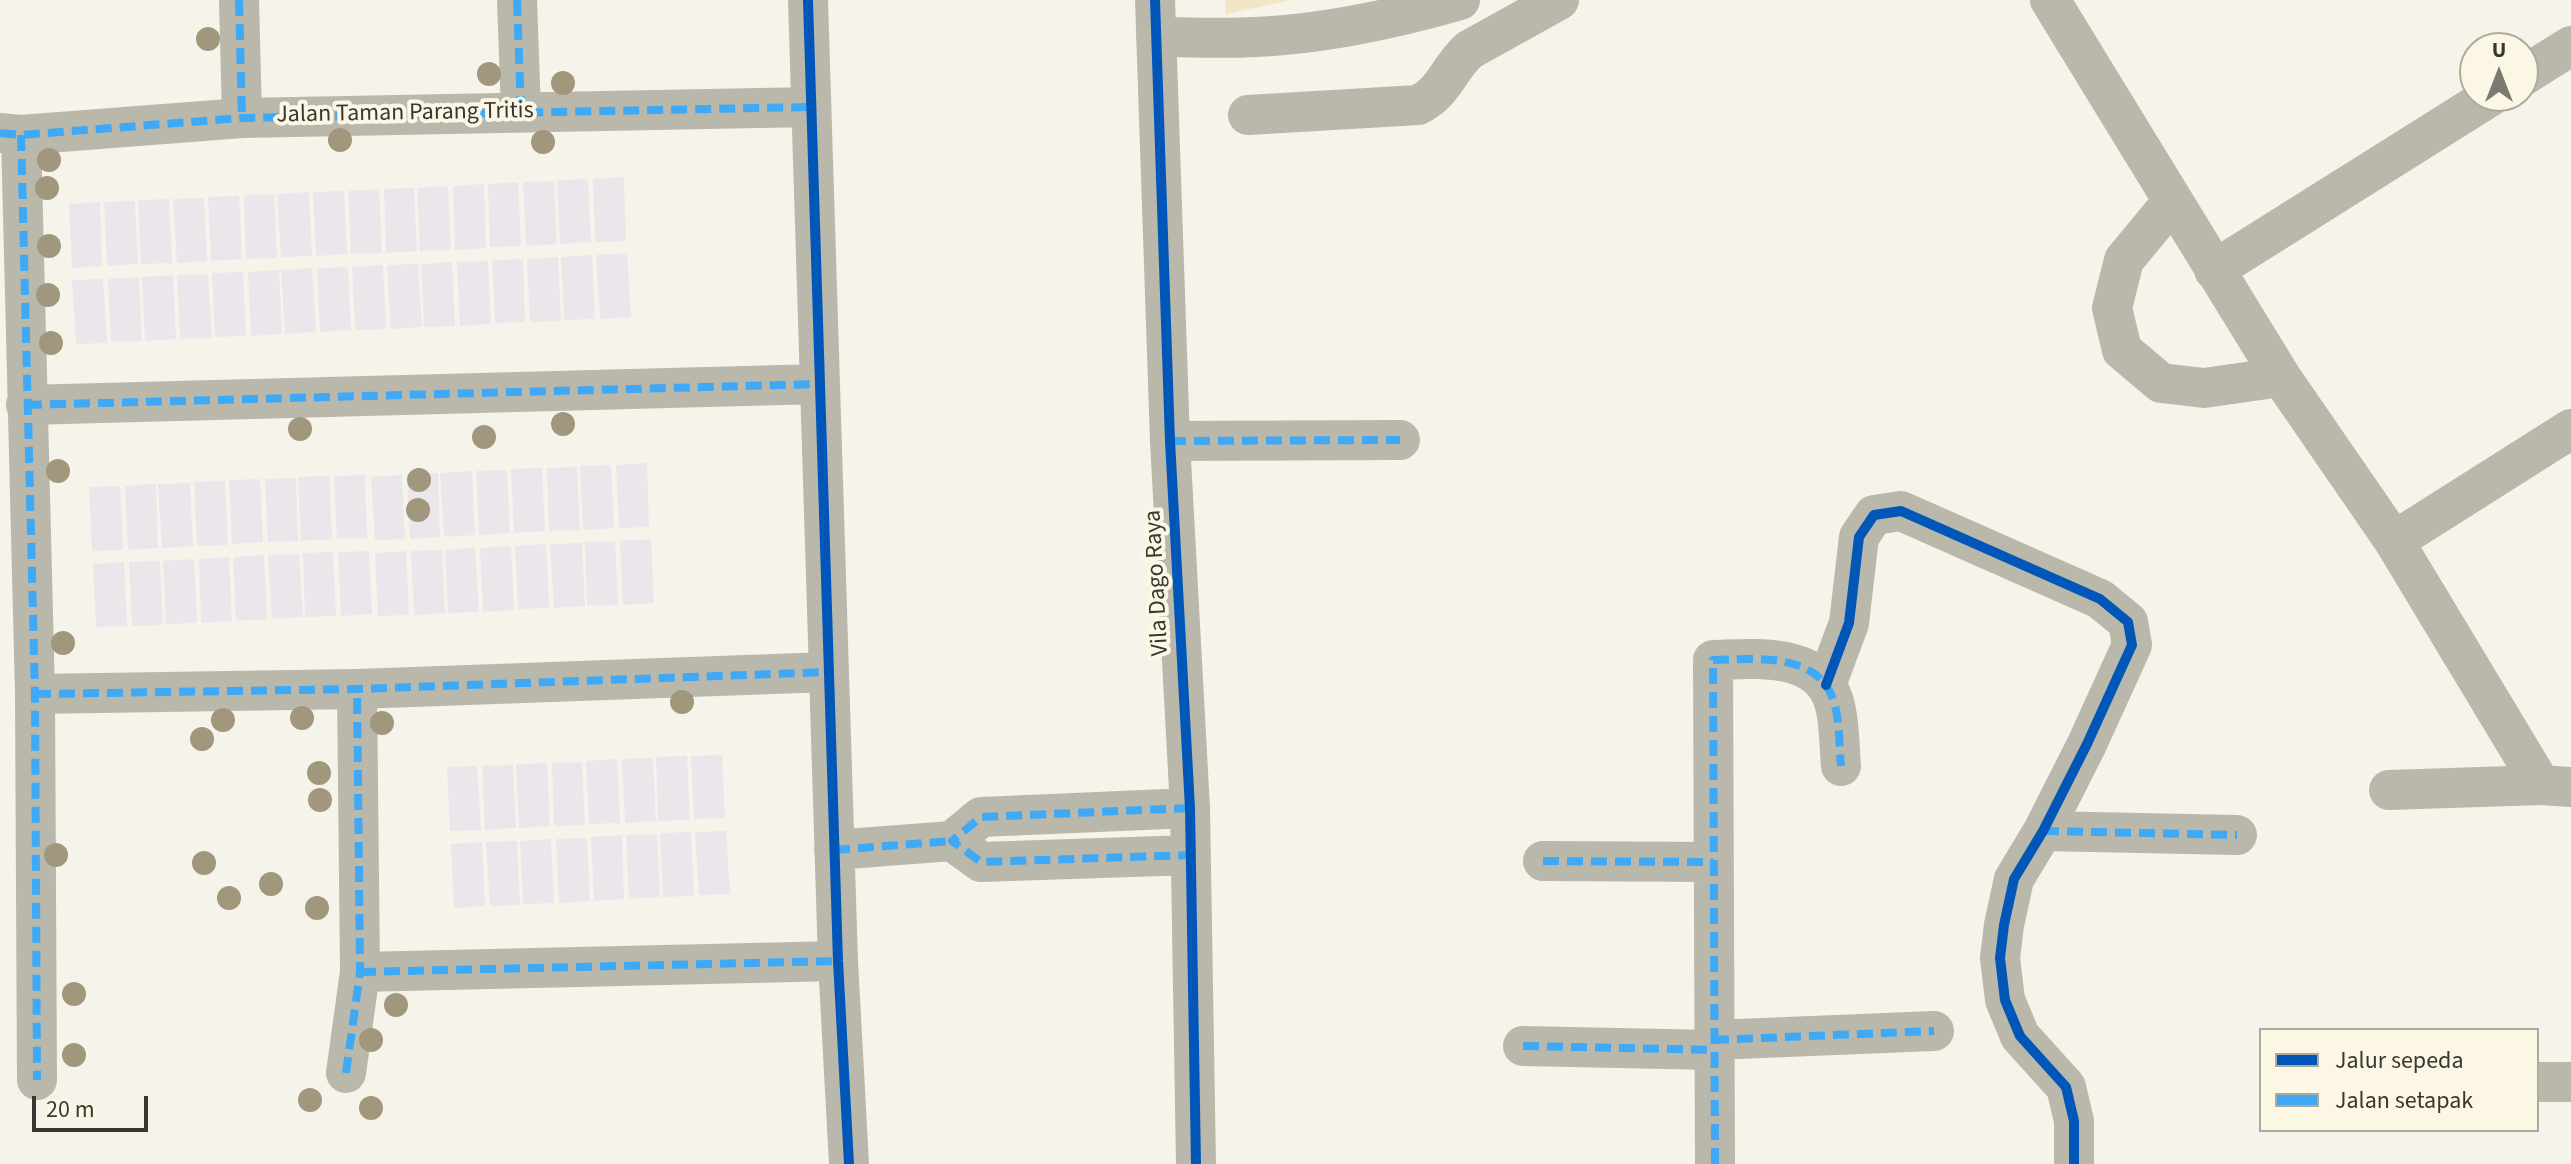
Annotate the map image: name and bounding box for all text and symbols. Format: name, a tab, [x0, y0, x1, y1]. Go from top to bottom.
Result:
north arrow	[2459, 32, 2539, 112]
text: U	[2492, 34, 2506, 66]
street label: Jalan Taman Parang Tritis	[276, 97, 534, 131]
street label: Vila Dago Raya	[1140, 509, 1176, 657]
legend	[2259, 1028, 2539, 1132]
text: Jalur sepeda	[2335, 1043, 2464, 1078]
scale bar	[36, 1080, 152, 1130]
text: Jalan setapak	[2335, 1083, 2473, 1118]
text: 20 m	[46, 1092, 95, 1127]

